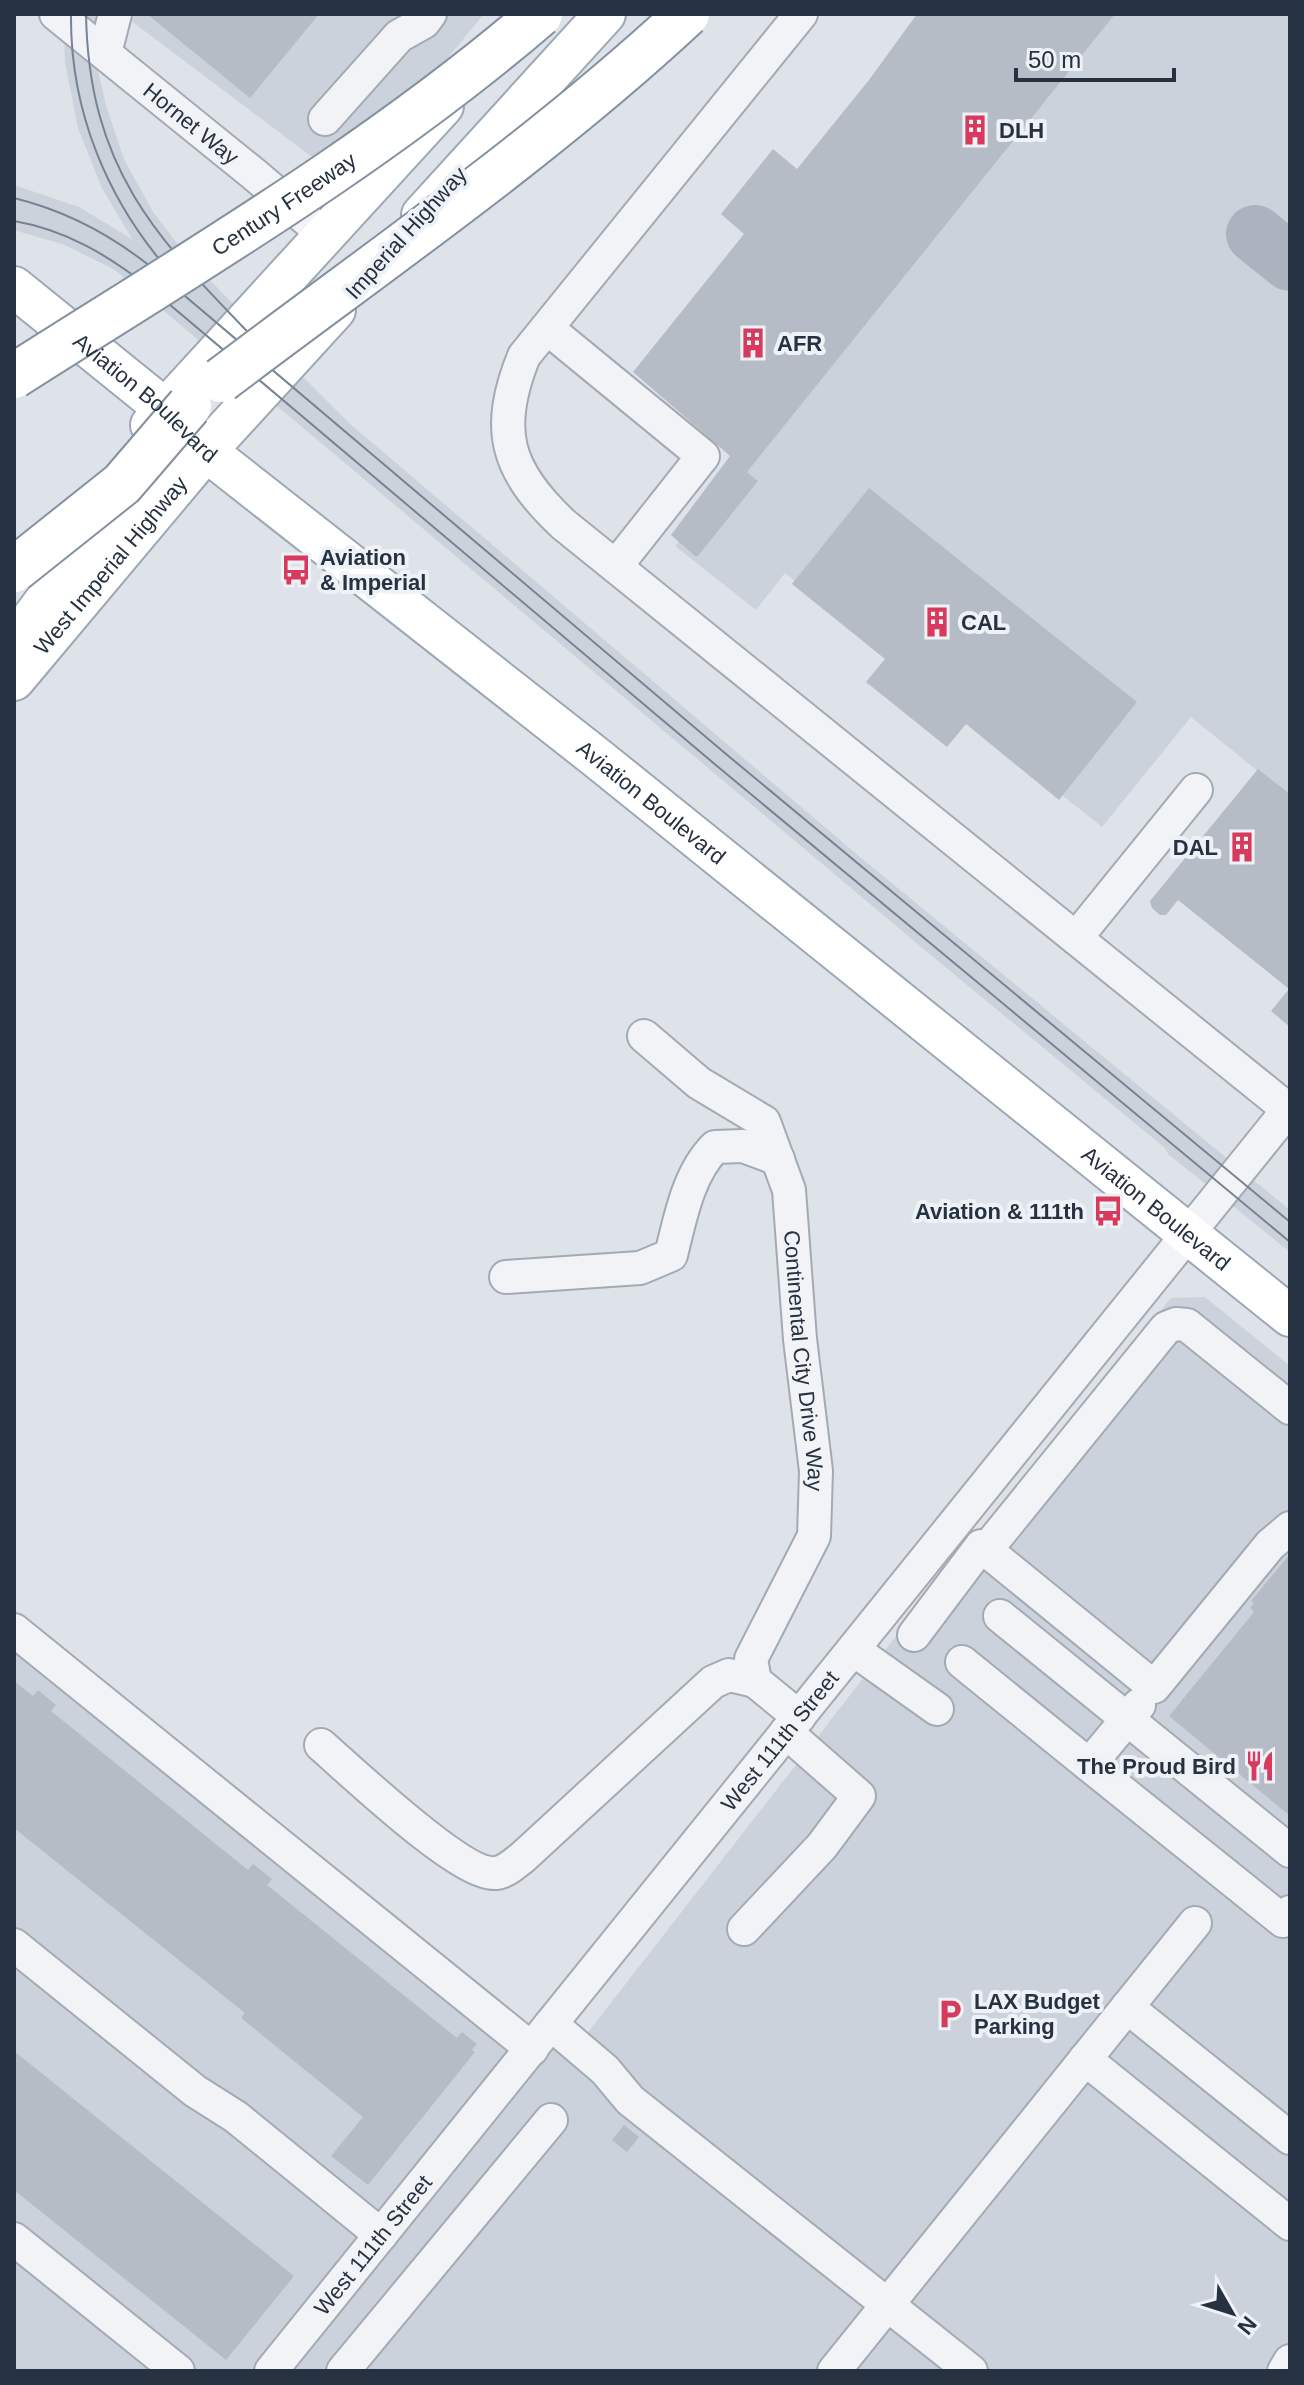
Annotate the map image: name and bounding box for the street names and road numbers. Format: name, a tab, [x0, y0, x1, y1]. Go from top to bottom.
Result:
street label: Hornet Way	[139, 77, 244, 169]
street label: Century Freeway	[207, 147, 361, 260]
street label: Imperial Highway	[340, 162, 472, 304]
street label: Aviation Boulevard	[69, 328, 222, 467]
street label: West Imperial Highway	[29, 471, 192, 659]
street label: Aviation Boulevard	[572, 735, 731, 869]
street label: Aviation Boulevard	[1077, 1141, 1235, 1276]
street label: Continental City Drive Way	[779, 1229, 829, 1492]
street label: West 111th Street	[716, 1665, 843, 1816]
street label: West 111th Street	[309, 2170, 437, 2320]

